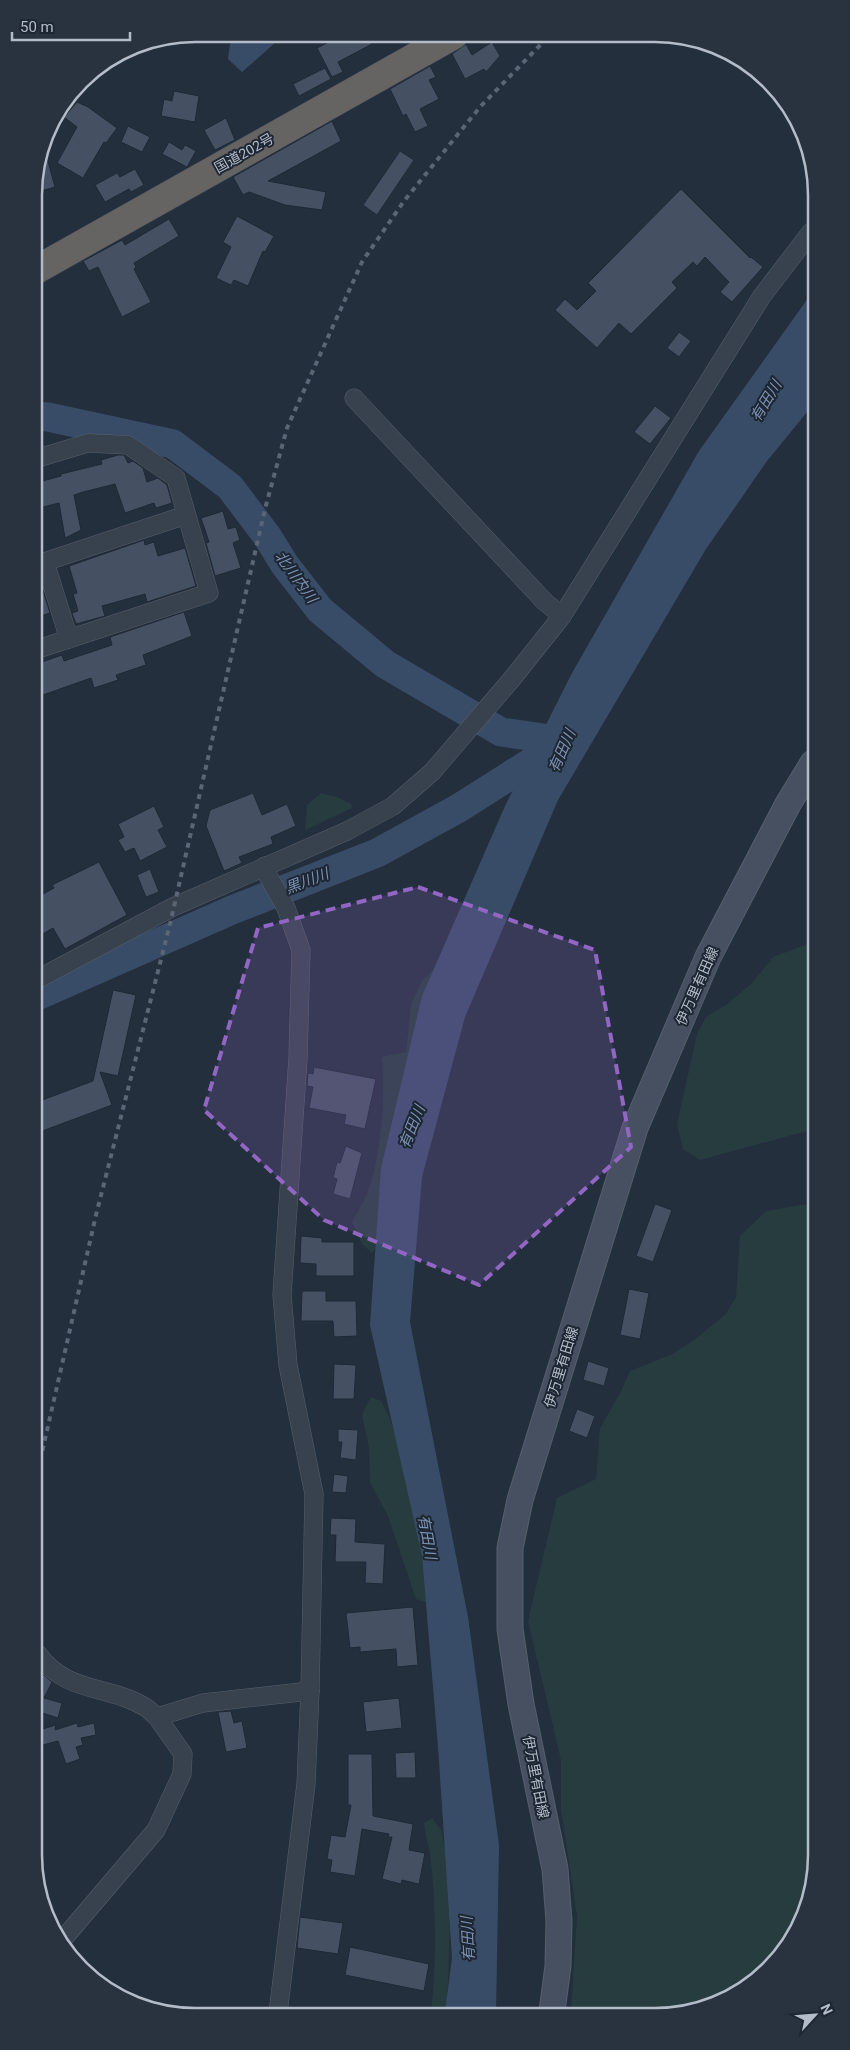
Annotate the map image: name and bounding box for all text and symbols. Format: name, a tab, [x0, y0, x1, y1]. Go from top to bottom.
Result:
scale bar	[12, 10, 130, 42]
text: 50 m	[20, 18, 54, 36]
street label: 国道202号	[211, 130, 277, 176]
water label: 有田川	[747, 375, 786, 425]
water label: 北川内川	[271, 547, 322, 608]
water label: 有田川	[545, 725, 580, 775]
water label: 黒川川	[283, 864, 333, 897]
street label: 伊万里有田線	[673, 944, 721, 1028]
water label: 有田川	[395, 1101, 430, 1151]
street label: 伊万里有田線	[541, 1324, 581, 1410]
water label: 有田川	[414, 1513, 440, 1563]
street label: 伊万里有田線	[520, 1734, 552, 1820]
water label: 有田川	[458, 1914, 478, 1962]
north arrow	[790, 1990, 840, 2040]
text: N	[817, 2001, 836, 2017]

